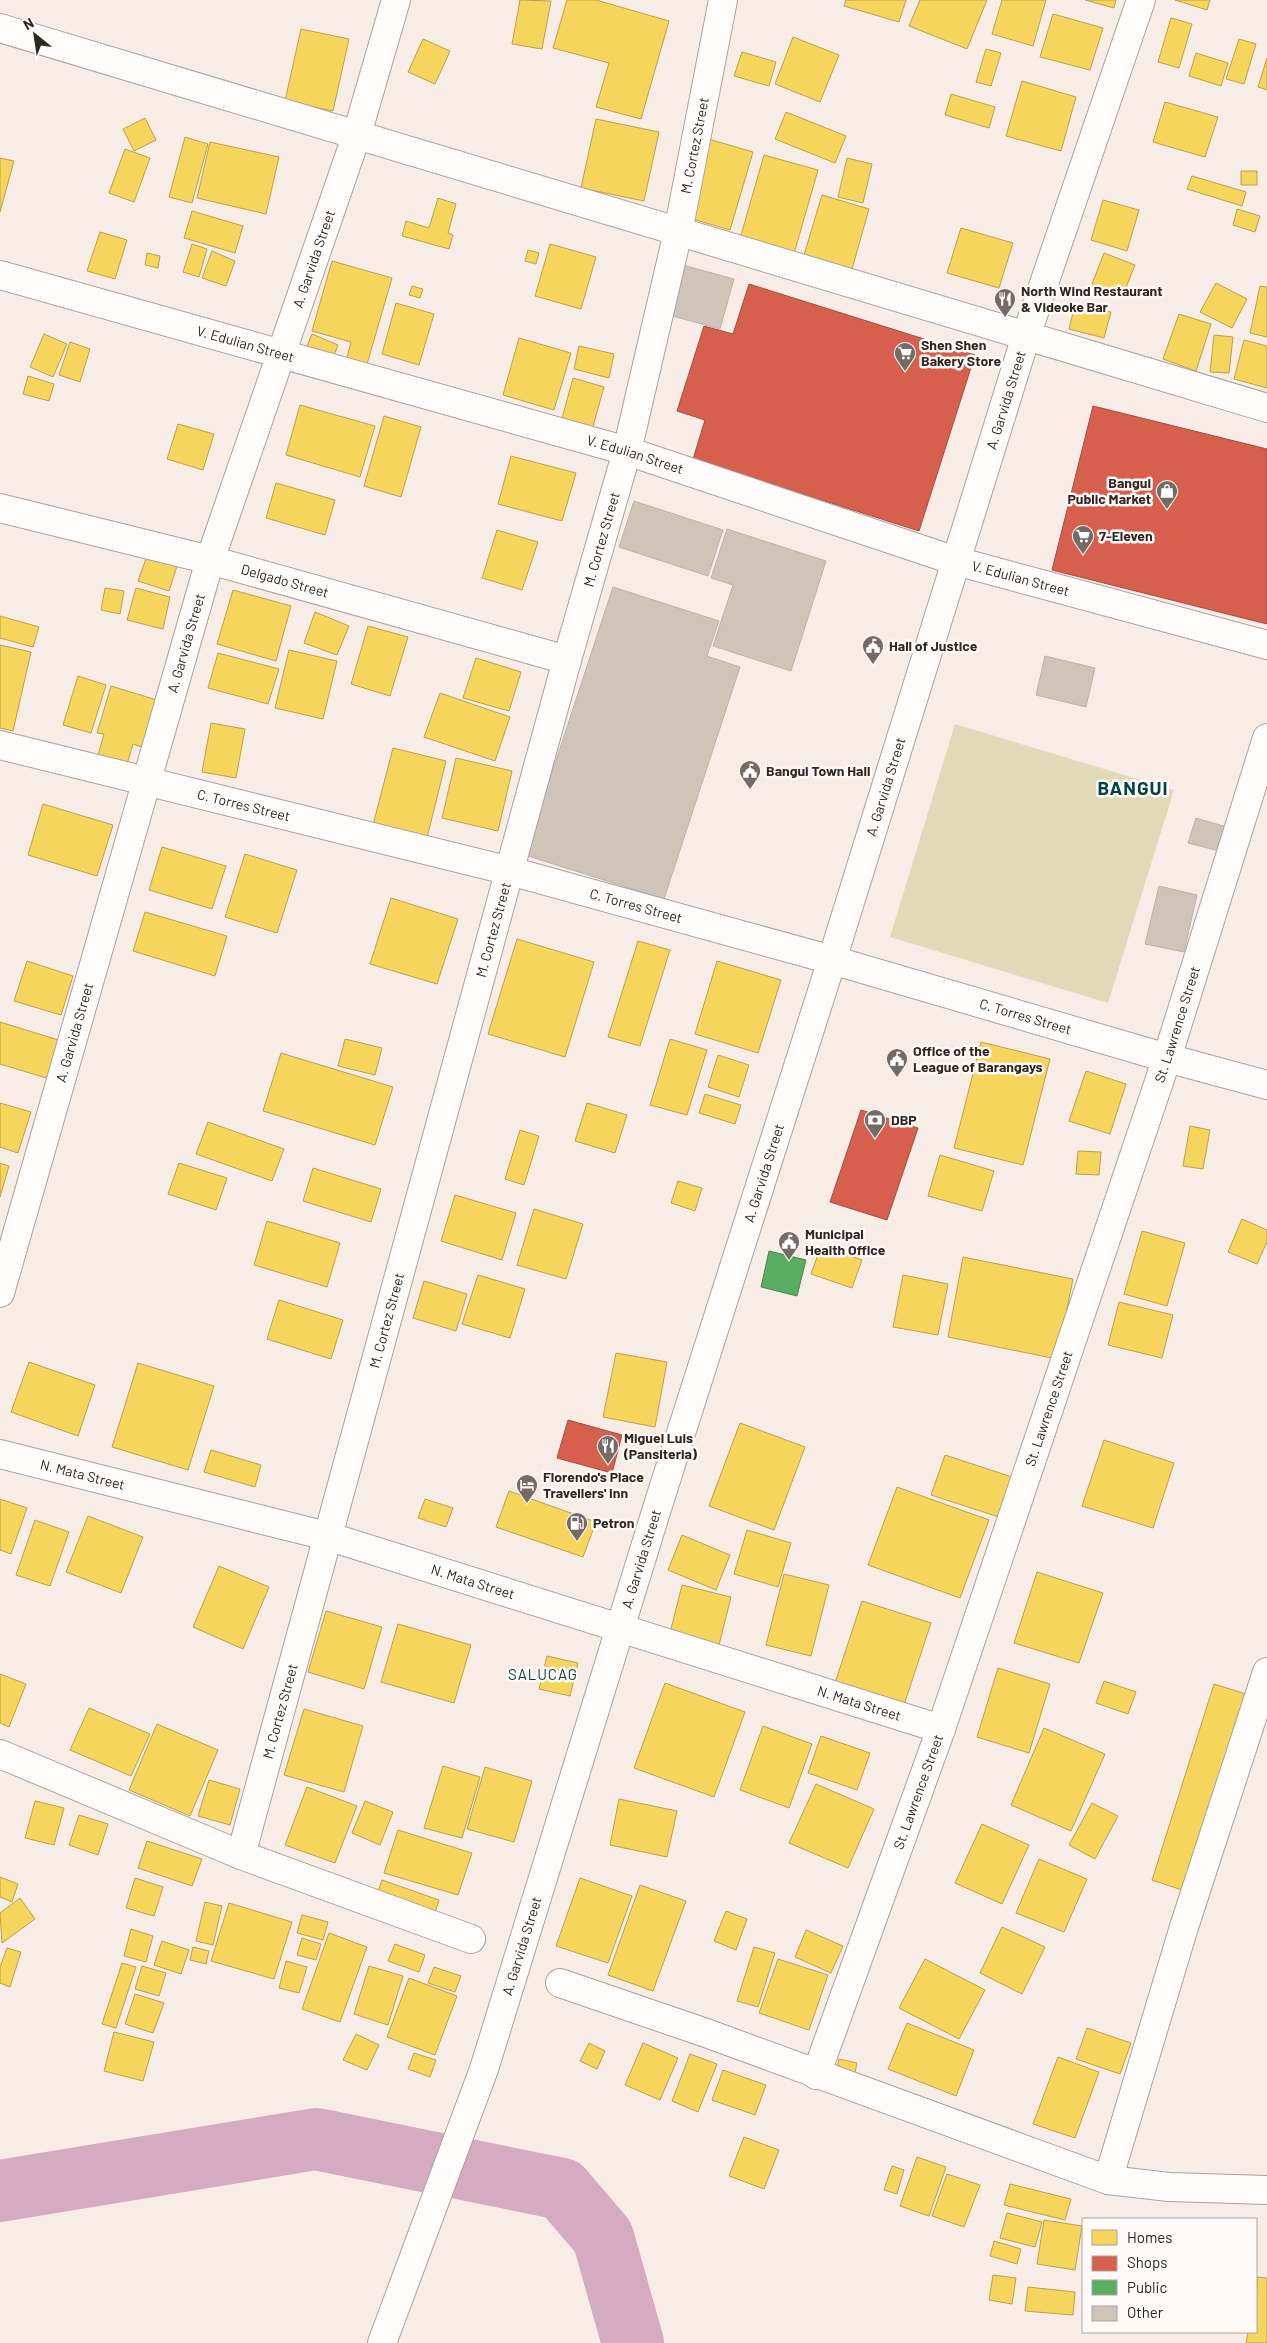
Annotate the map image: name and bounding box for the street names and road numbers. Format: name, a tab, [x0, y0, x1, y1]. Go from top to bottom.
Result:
street label: M. Cortez Street	[677, 96, 712, 195]
street label: A. Garvida Street	[289, 208, 338, 310]
street label: V. Edulian Street	[195, 322, 296, 365]
street label: A. Garvida Street	[982, 349, 1029, 451]
street label: V. Edulian Street	[585, 431, 686, 477]
street label: M. Cortez Street	[579, 490, 623, 589]
street label: V. Edulian Street	[970, 557, 1071, 599]
street label: Delgado Street	[239, 560, 331, 601]
street label: A. Garvida Street	[163, 591, 208, 695]
street label: A. Garvida Street	[862, 735, 909, 838]
street label: C. Torres Street	[196, 785, 292, 824]
street label: M. Cortez Street	[472, 880, 514, 979]
street label: C. Torres Street	[588, 884, 684, 926]
street label: St. Lawrence Street	[1150, 964, 1203, 1085]
street label: A. Garvida Street	[52, 981, 96, 1084]
street label: C. Torres Street	[978, 995, 1074, 1038]
street label: A. Garvida Street	[740, 1122, 787, 1224]
street label: M. Cortez Street	[365, 1271, 407, 1370]
street label: St. Lawrence Street	[1021, 1348, 1076, 1468]
street label: N. Mata Street	[38, 1455, 127, 1493]
street label: A. Garvida Street	[618, 1507, 664, 1610]
street label: N. Mata Street	[429, 1560, 517, 1602]
street label: M. Cortez Street	[259, 1662, 301, 1761]
street label: N. Mata Street	[815, 1682, 903, 1724]
street label: St. Lawrence Street	[889, 1732, 946, 1851]
street label: A. Garvida Street	[498, 1894, 545, 1997]

